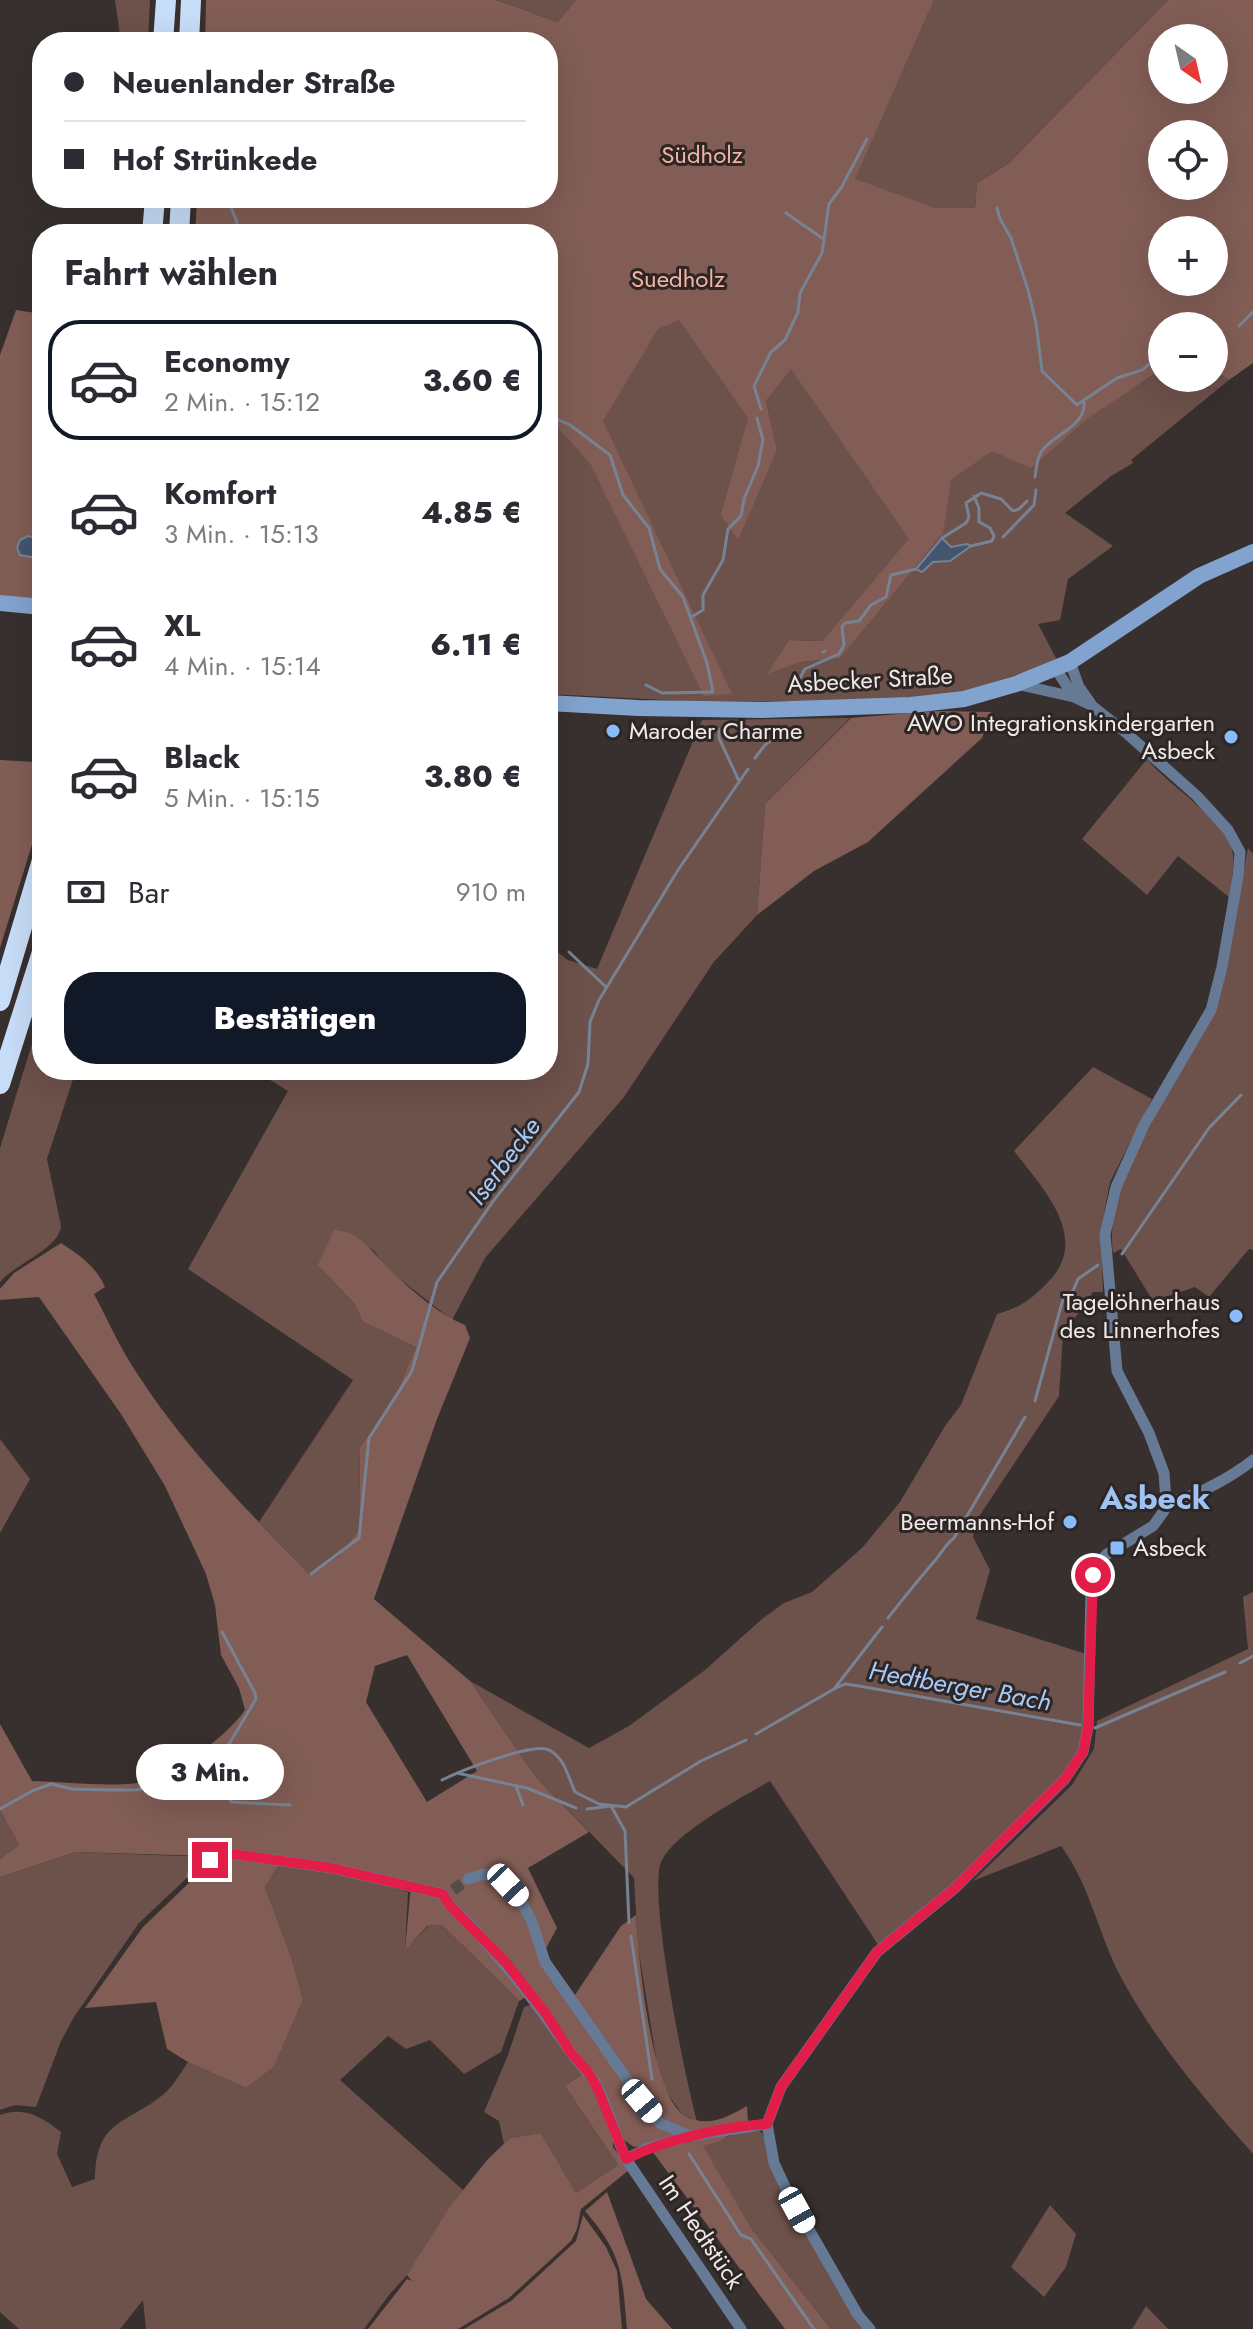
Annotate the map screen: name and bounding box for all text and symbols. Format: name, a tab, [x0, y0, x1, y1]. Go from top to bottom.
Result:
north arrow	[1148, 24, 1228, 104]
map controls	[1148, 24, 1228, 392]
text: Neuenlander Straße	[112, 61, 395, 104]
button: locate	[1148, 120, 1228, 200]
park label: Südholz	[661, 137, 743, 172]
text: Hof Strünkede	[112, 138, 317, 181]
button: +	[1148, 216, 1228, 296]
text: Fahrt wählen	[64, 246, 278, 298]
park label: Suedholz	[631, 261, 725, 296]
button: −	[1148, 312, 1228, 392]
text: Economy	[164, 340, 290, 383]
icon: car	[68, 344, 140, 416]
text: 3.60 €	[423, 359, 522, 402]
text: 2 Min. · 15:12	[164, 383, 320, 421]
text: Komfort	[164, 472, 276, 515]
icon: car	[68, 476, 140, 548]
text: 4.85 €	[421, 491, 522, 534]
text: 3 Min. · 15:13	[164, 515, 319, 553]
text: XL	[164, 604, 200, 647]
icon: car	[68, 608, 140, 680]
text: 6.11 €	[430, 623, 522, 666]
text: 4 Min. · 15:14	[164, 647, 321, 685]
street label: Asbecker Straße	[786, 658, 954, 701]
place label: AWO Integrationskindergarten Asbeck	[907, 705, 1215, 768]
place label: Maroder Charme	[629, 713, 802, 748]
marker: Maroder Charme	[604, 722, 622, 740]
marker: AWO Integrationskindergarten Asbeck	[1222, 728, 1240, 746]
text: Black	[164, 736, 240, 779]
icon: car	[68, 740, 140, 812]
text: 3.80 €	[424, 755, 522, 798]
text: 5 Min. · 15:15	[164, 779, 320, 817]
icon: cash	[64, 870, 108, 914]
text: Bar	[128, 871, 169, 914]
text: 910 m	[456, 873, 526, 911]
button: Bestätigen	[64, 972, 526, 1064]
water label: Iserbecke	[458, 1109, 550, 1213]
place label: Tagelöhnerhaus des Linnerhofes	[1060, 1284, 1220, 1347]
marker: Tagelöhnerhaus des Linnerhofes	[1227, 1307, 1245, 1325]
district label: Asbeck	[1099, 1475, 1211, 1521]
place label: Beermanns-Hof	[900, 1504, 1055, 1539]
marker: Beermanns-Hof	[1061, 1513, 1079, 1531]
place label: Asbeck	[1133, 1530, 1207, 1565]
marker: Asbeck	[1108, 1539, 1126, 1557]
route start	[1075, 1557, 1111, 1593]
water label: Hedtberger Bach	[866, 1651, 1054, 1721]
callout: 3 Min.	[136, 1744, 284, 1800]
text: 3 Min.	[170, 1753, 250, 1791]
route end	[192, 1842, 228, 1878]
car	[483, 1859, 533, 1911]
car	[617, 2075, 667, 2127]
street label: Im Hedtstück	[650, 2168, 753, 2296]
car	[775, 2183, 819, 2237]

